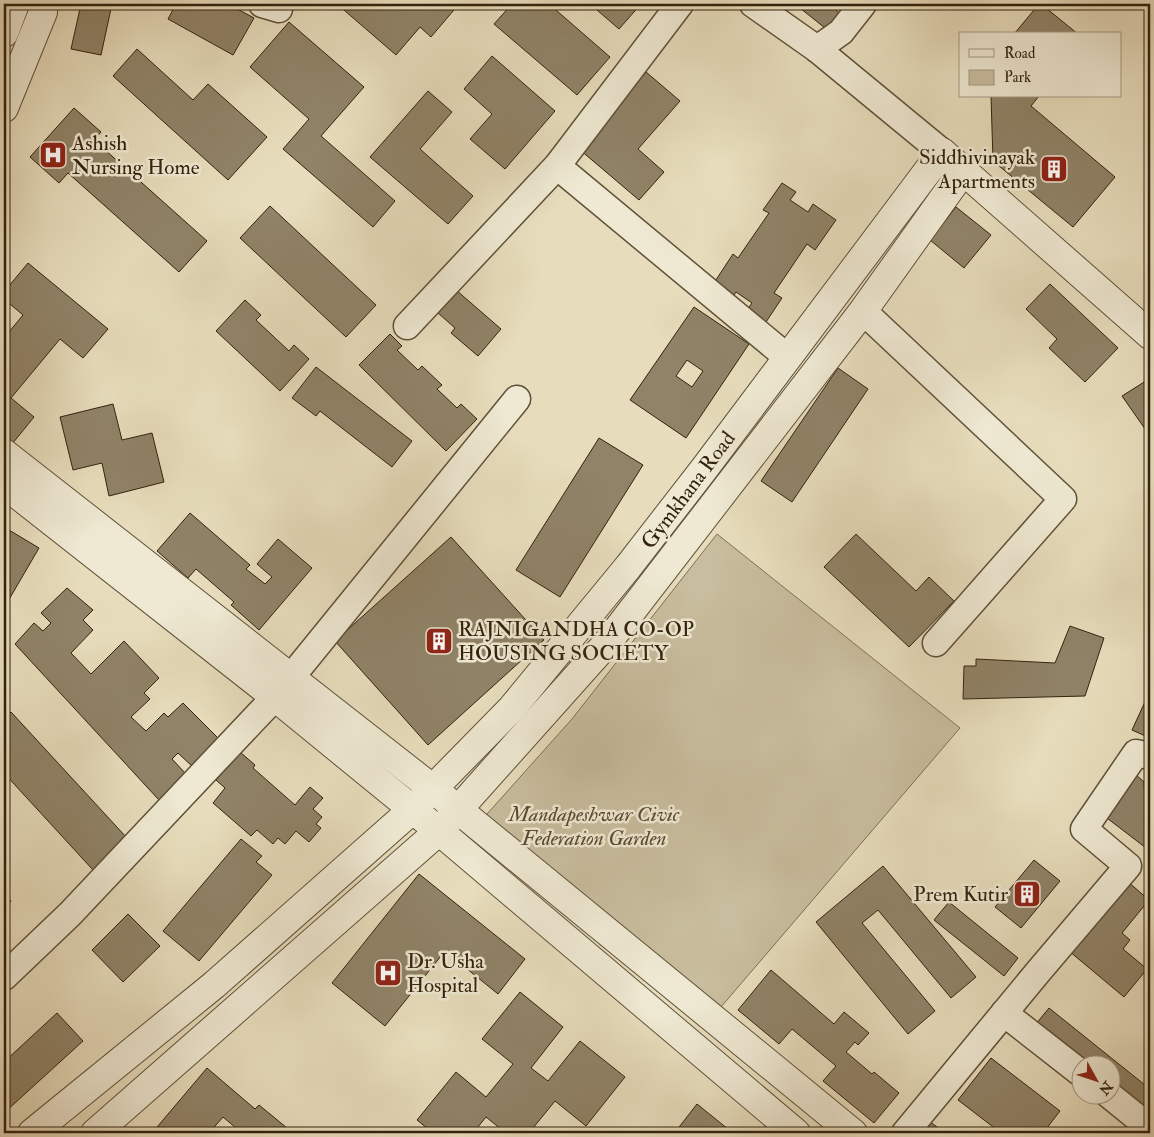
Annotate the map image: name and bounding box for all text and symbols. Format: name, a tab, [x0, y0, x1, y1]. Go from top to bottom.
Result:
legend	[959, 32, 1122, 98]
text: Road	[1004, 44, 1036, 63]
text: Park	[1004, 68, 1031, 87]
place label: Ashish Nursing Home	[71, 130, 200, 181]
hospital icon: Ashish Nursing Home	[38, 140, 68, 170]
place label: Siddhivinayak Apartments	[919, 144, 1035, 195]
building icon: Siddhivinayak Apartments	[1039, 154, 1069, 184]
street label: Gymkhana Road	[635, 426, 742, 555]
place label: RAJNIGANDHA CO-OP HOUSING SOCIETY	[458, 616, 694, 667]
building icon: RAJNIGANDHA CO-OP HOUSING SOCIETY	[424, 626, 454, 656]
park label: Mandapeshwar Civic Federation Garden	[507, 801, 680, 852]
building icon: Prem Kutir	[1012, 879, 1042, 909]
place label: Prem Kutir	[913, 881, 1008, 908]
place label: Dr. Usha Hospital	[407, 948, 484, 999]
hospital icon: Dr. Usha Hospital	[373, 958, 403, 988]
north arrow	[1072, 1054, 1122, 1104]
text: N	[1095, 1077, 1117, 1099]

